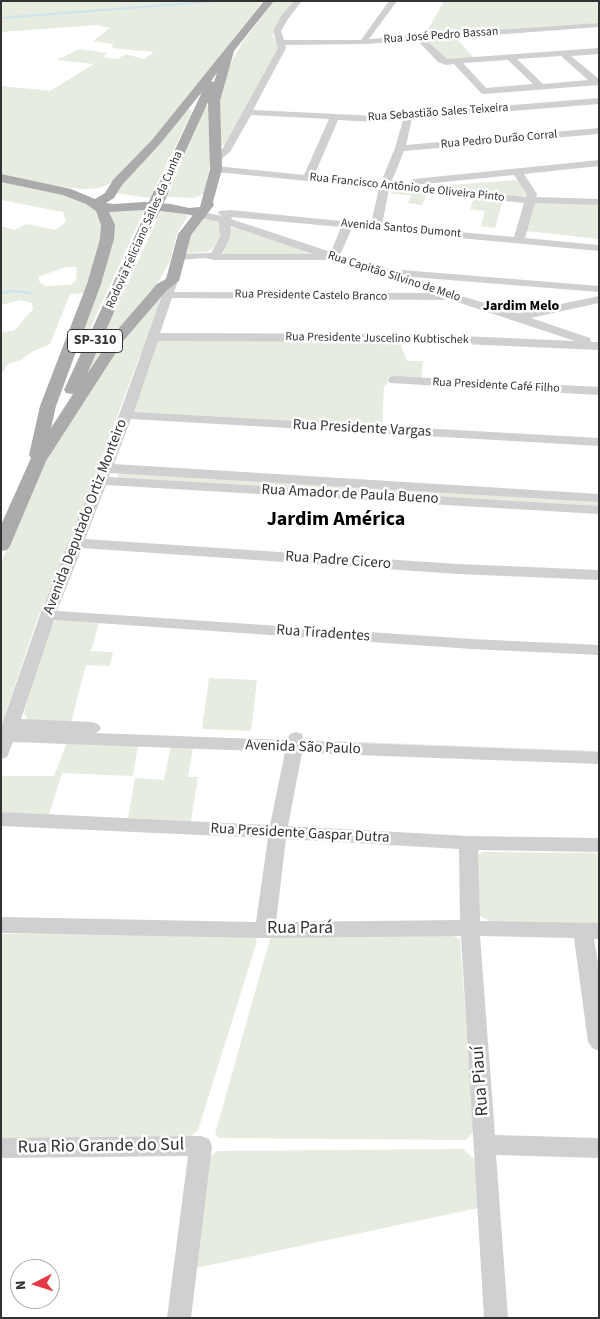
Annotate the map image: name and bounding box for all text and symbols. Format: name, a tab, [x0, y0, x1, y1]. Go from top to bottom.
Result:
street label: Rua José Pedro Bassan	[383, 25, 499, 47]
street label: Rua Sebastião Sales Teixeira	[367, 101, 509, 125]
street label: Rua Pedro Durão Corral	[440, 128, 558, 152]
street label: Rodovia Feliciano Salles da Cunha	[104, 149, 186, 311]
street label: Rua Francisco Antônio de Oliveira Pinto	[309, 171, 505, 205]
street label: Avenida Santos Dumont	[340, 217, 462, 241]
street label: Rua Capitão Silvino de Melo	[326, 249, 462, 305]
street label: Rua Presidente Castelo Branco	[235, 287, 387, 305]
district label: Jardim Melo	[483, 299, 559, 315]
road number: SP-310	[68, 330, 122, 352]
street label: Rua Presidente Juscelino Kubtischek	[285, 330, 469, 348]
street label: Rua Presidente Café Filho	[432, 375, 560, 397]
street label: Rua Presidente Vargas	[292, 416, 432, 442]
street label: Avenida Deputado Ortiz Monteiro	[40, 417, 132, 617]
street label: Rua Amador de Paula Bueno	[261, 481, 439, 509]
district label: Jardim América	[267, 509, 405, 533]
street label: Rua Padre Cicero	[285, 548, 391, 574]
street label: Rua Tiradentes	[276, 622, 370, 646]
street label: Avenida São Paulo	[245, 737, 361, 759]
street label: Rua Presidente Gaspar Dutra	[210, 820, 390, 848]
street label: Rua Pará	[267, 918, 333, 940]
street label: Rua Piauí	[468, 1045, 494, 1117]
street label: Rua Rio Grande do Sul	[18, 1135, 184, 1159]
north arrow	[10, 1259, 60, 1309]
text: N	[11, 1280, 31, 1291]

